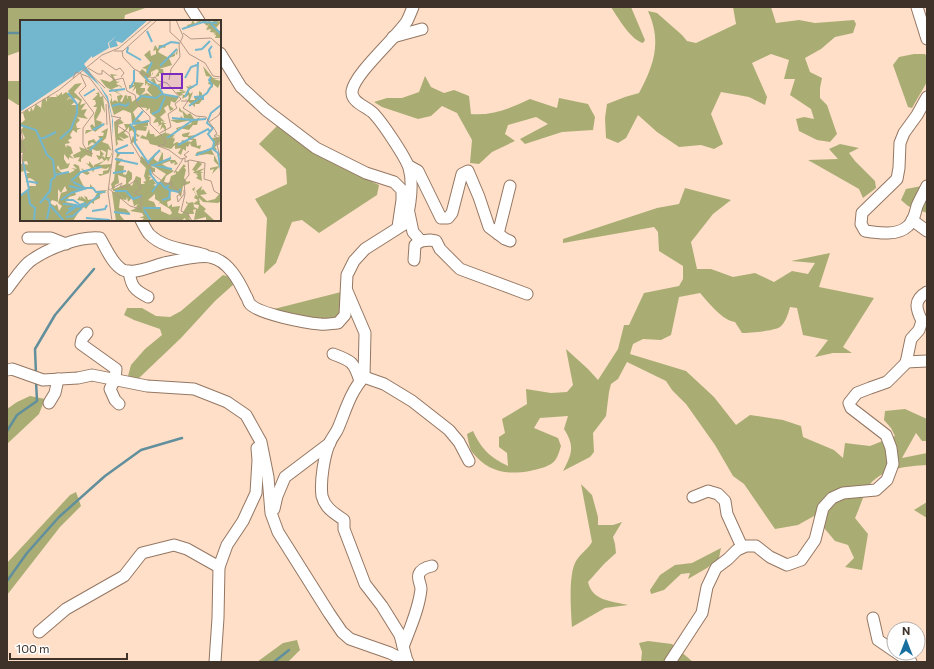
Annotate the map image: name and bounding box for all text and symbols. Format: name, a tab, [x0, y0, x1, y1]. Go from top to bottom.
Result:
inset map	[20, 20, 221, 221]
north arrow	[886, 621, 926, 661]
text: N	[902, 624, 910, 637]
scale bar	[10, 635, 127, 661]
text: 100 m	[16, 641, 50, 655]

